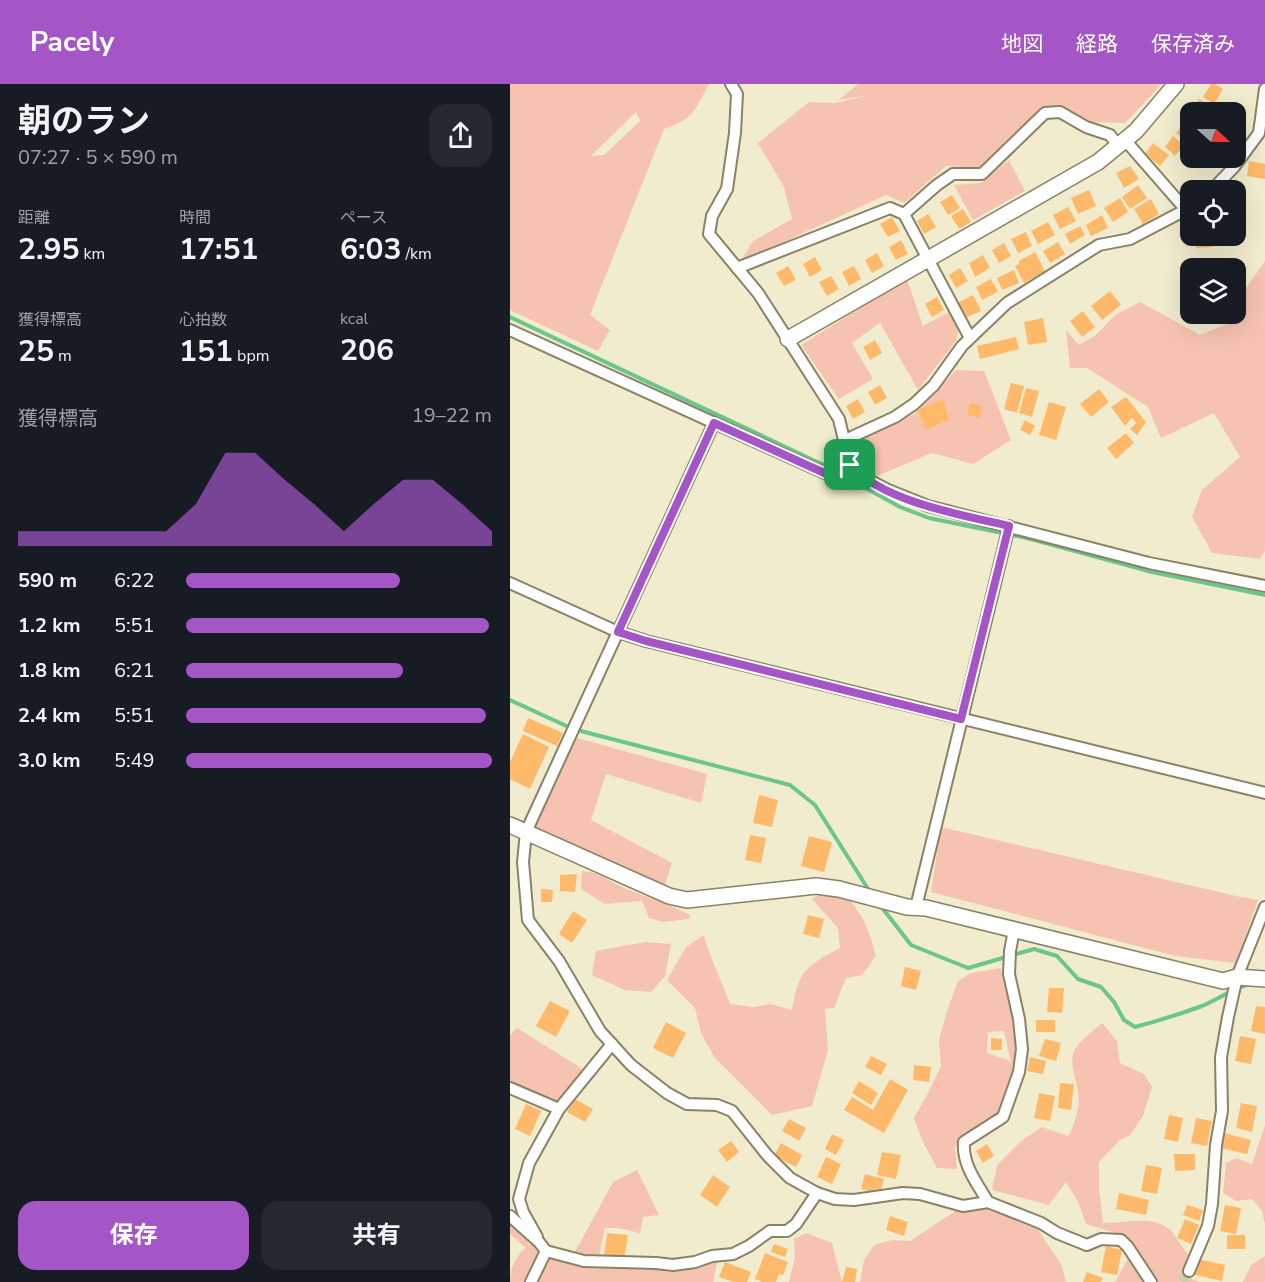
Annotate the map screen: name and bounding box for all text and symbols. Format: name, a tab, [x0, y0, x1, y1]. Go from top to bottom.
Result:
text: Pacely	[30, 23, 114, 61]
text: 地図	[1001, 30, 1043, 58]
text: 経路	[1076, 30, 1118, 58]
text: 保存済み	[1151, 30, 1235, 58]
text: 朝のラン	[18, 99, 150, 144]
north arrow	[1180, 102, 1246, 168]
map controls	[1180, 102, 1246, 324]
button: share	[429, 104, 492, 167]
text: 07:27 · 5 × 590 m	[18, 144, 178, 171]
button: locate	[1180, 180, 1246, 246]
text: 距離	[18, 207, 50, 229]
text: 時間	[179, 207, 211, 229]
text: ペース	[340, 207, 387, 229]
text: 2.95	[18, 229, 79, 270]
text: 17:51	[179, 229, 258, 270]
text: 6:03	[340, 229, 401, 270]
text: km	[79, 243, 105, 265]
text: /km	[401, 243, 432, 265]
button: layers	[1180, 258, 1246, 324]
text: kcal	[340, 308, 368, 330]
text: 獲得標高	[18, 309, 82, 331]
text: 心拍数	[179, 309, 227, 331]
text: 206	[340, 330, 394, 371]
text: 25	[18, 331, 54, 372]
text: 151	[179, 331, 233, 372]
text: m	[54, 345, 72, 367]
text: bpm	[233, 345, 269, 367]
text: 19–22 m	[412, 402, 492, 429]
text: 獲得標高	[18, 405, 98, 432]
pin	[824, 439, 875, 490]
icon: arrive	[833, 448, 866, 481]
text: 590 m	[18, 567, 77, 594]
text: 6:22	[114, 567, 155, 594]
text: 1.2 km	[18, 612, 81, 639]
text: 5:51	[114, 612, 155, 639]
text: 1.8 km	[18, 657, 81, 684]
text: 6:21	[114, 657, 155, 684]
text: 2.4 km	[18, 702, 81, 729]
text: 5:51	[114, 702, 155, 729]
text: 3.0 km	[18, 747, 81, 774]
text: 5:49	[114, 747, 155, 774]
button: 保存	[18, 1201, 249, 1270]
button: 共有	[261, 1201, 492, 1270]

